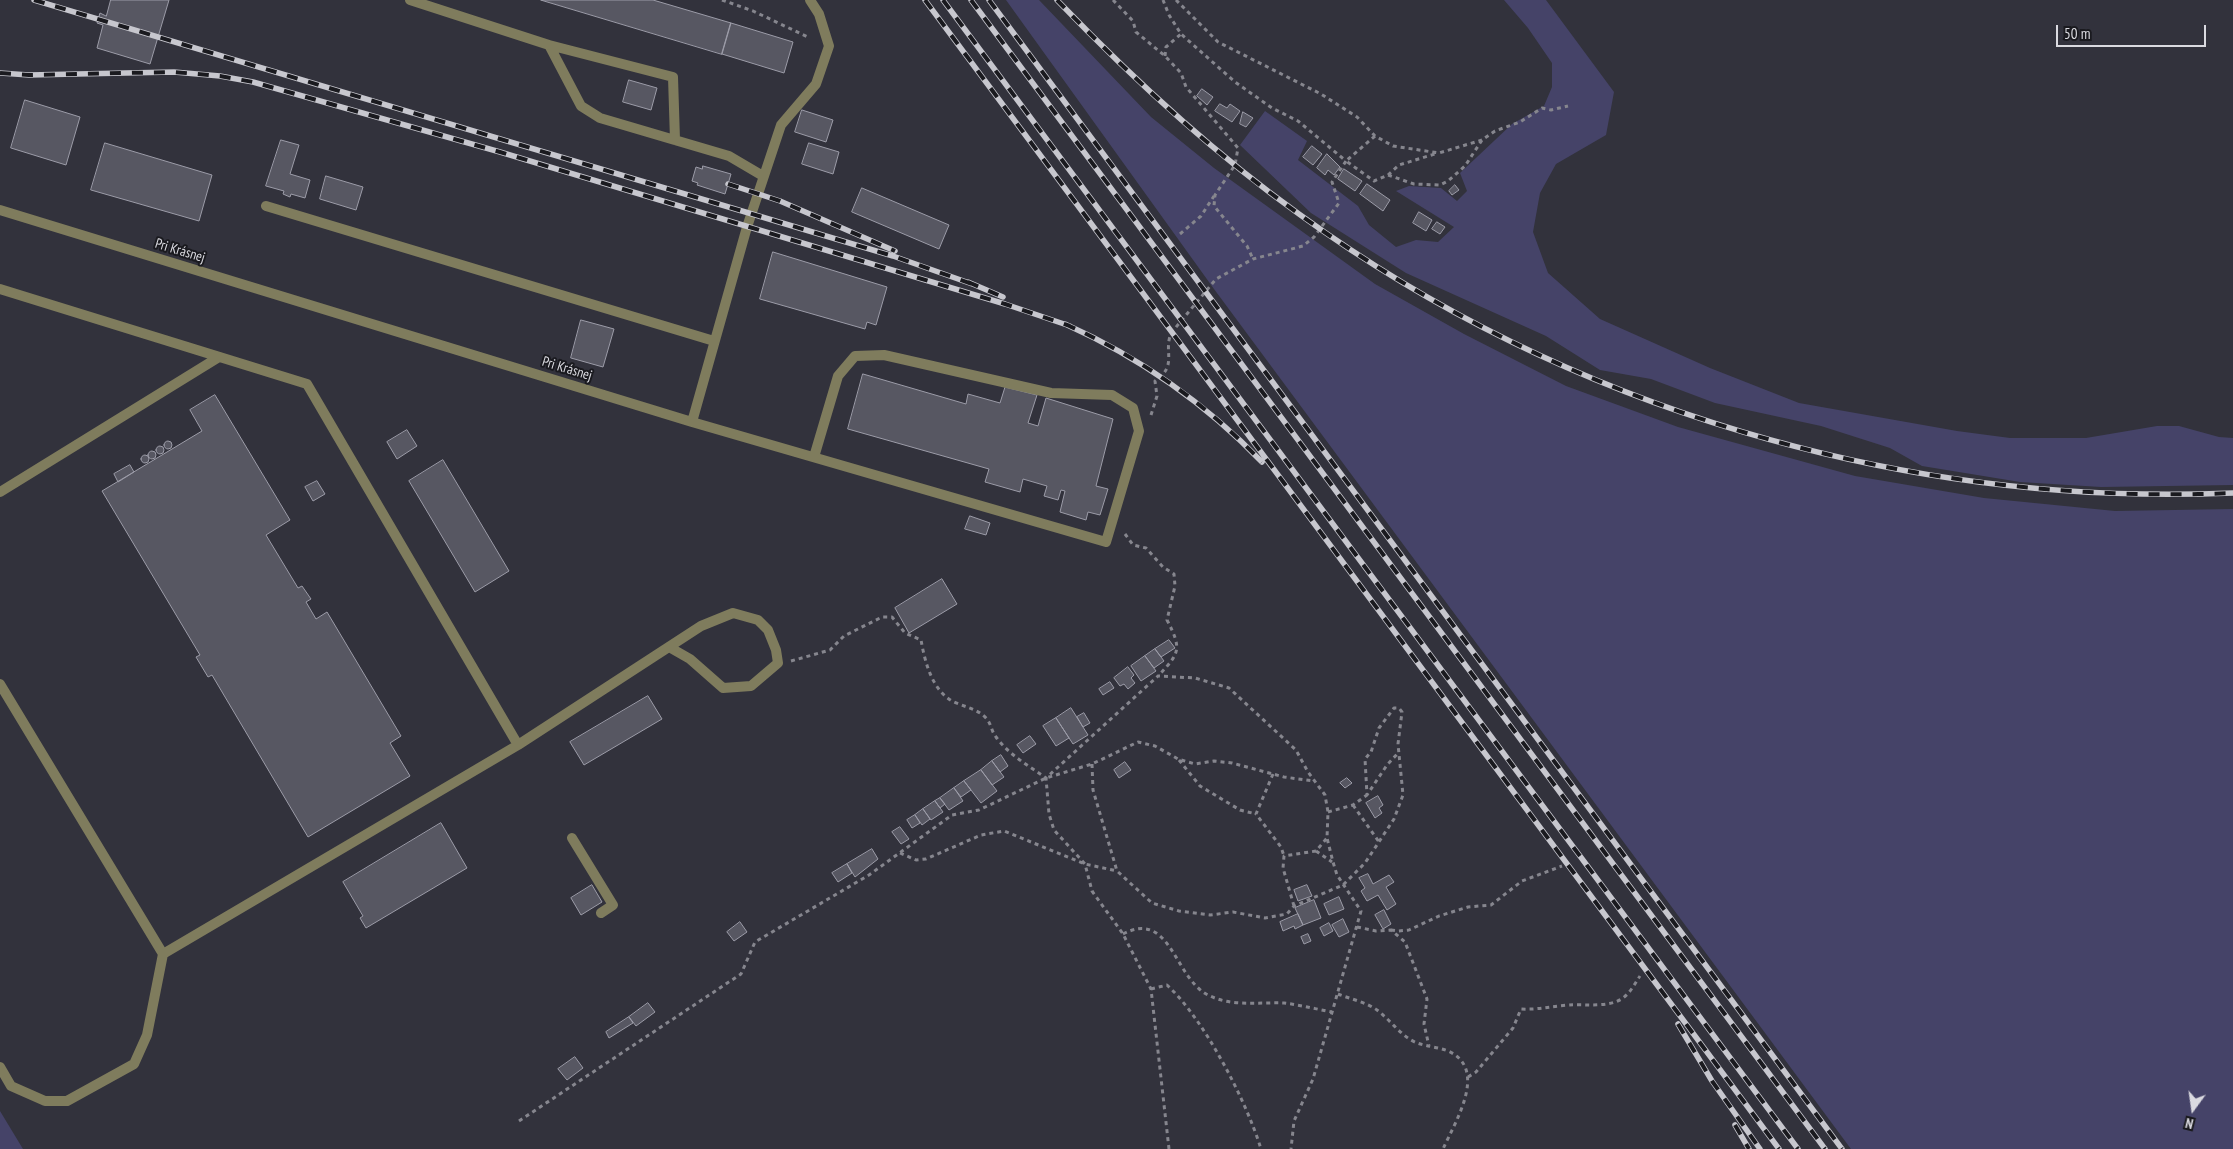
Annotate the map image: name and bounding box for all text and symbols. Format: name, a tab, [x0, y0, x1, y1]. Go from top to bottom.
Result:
scale bar	[2058, 15, 2208, 47]
text: 50 m	[2064, 24, 2090, 43]
street label: Pri Krásnej	[153, 235, 207, 267]
street label: Pri Krásnej	[540, 353, 594, 385]
north arrow	[2168, 1084, 2218, 1134]
text: N	[2184, 1114, 2195, 1133]

